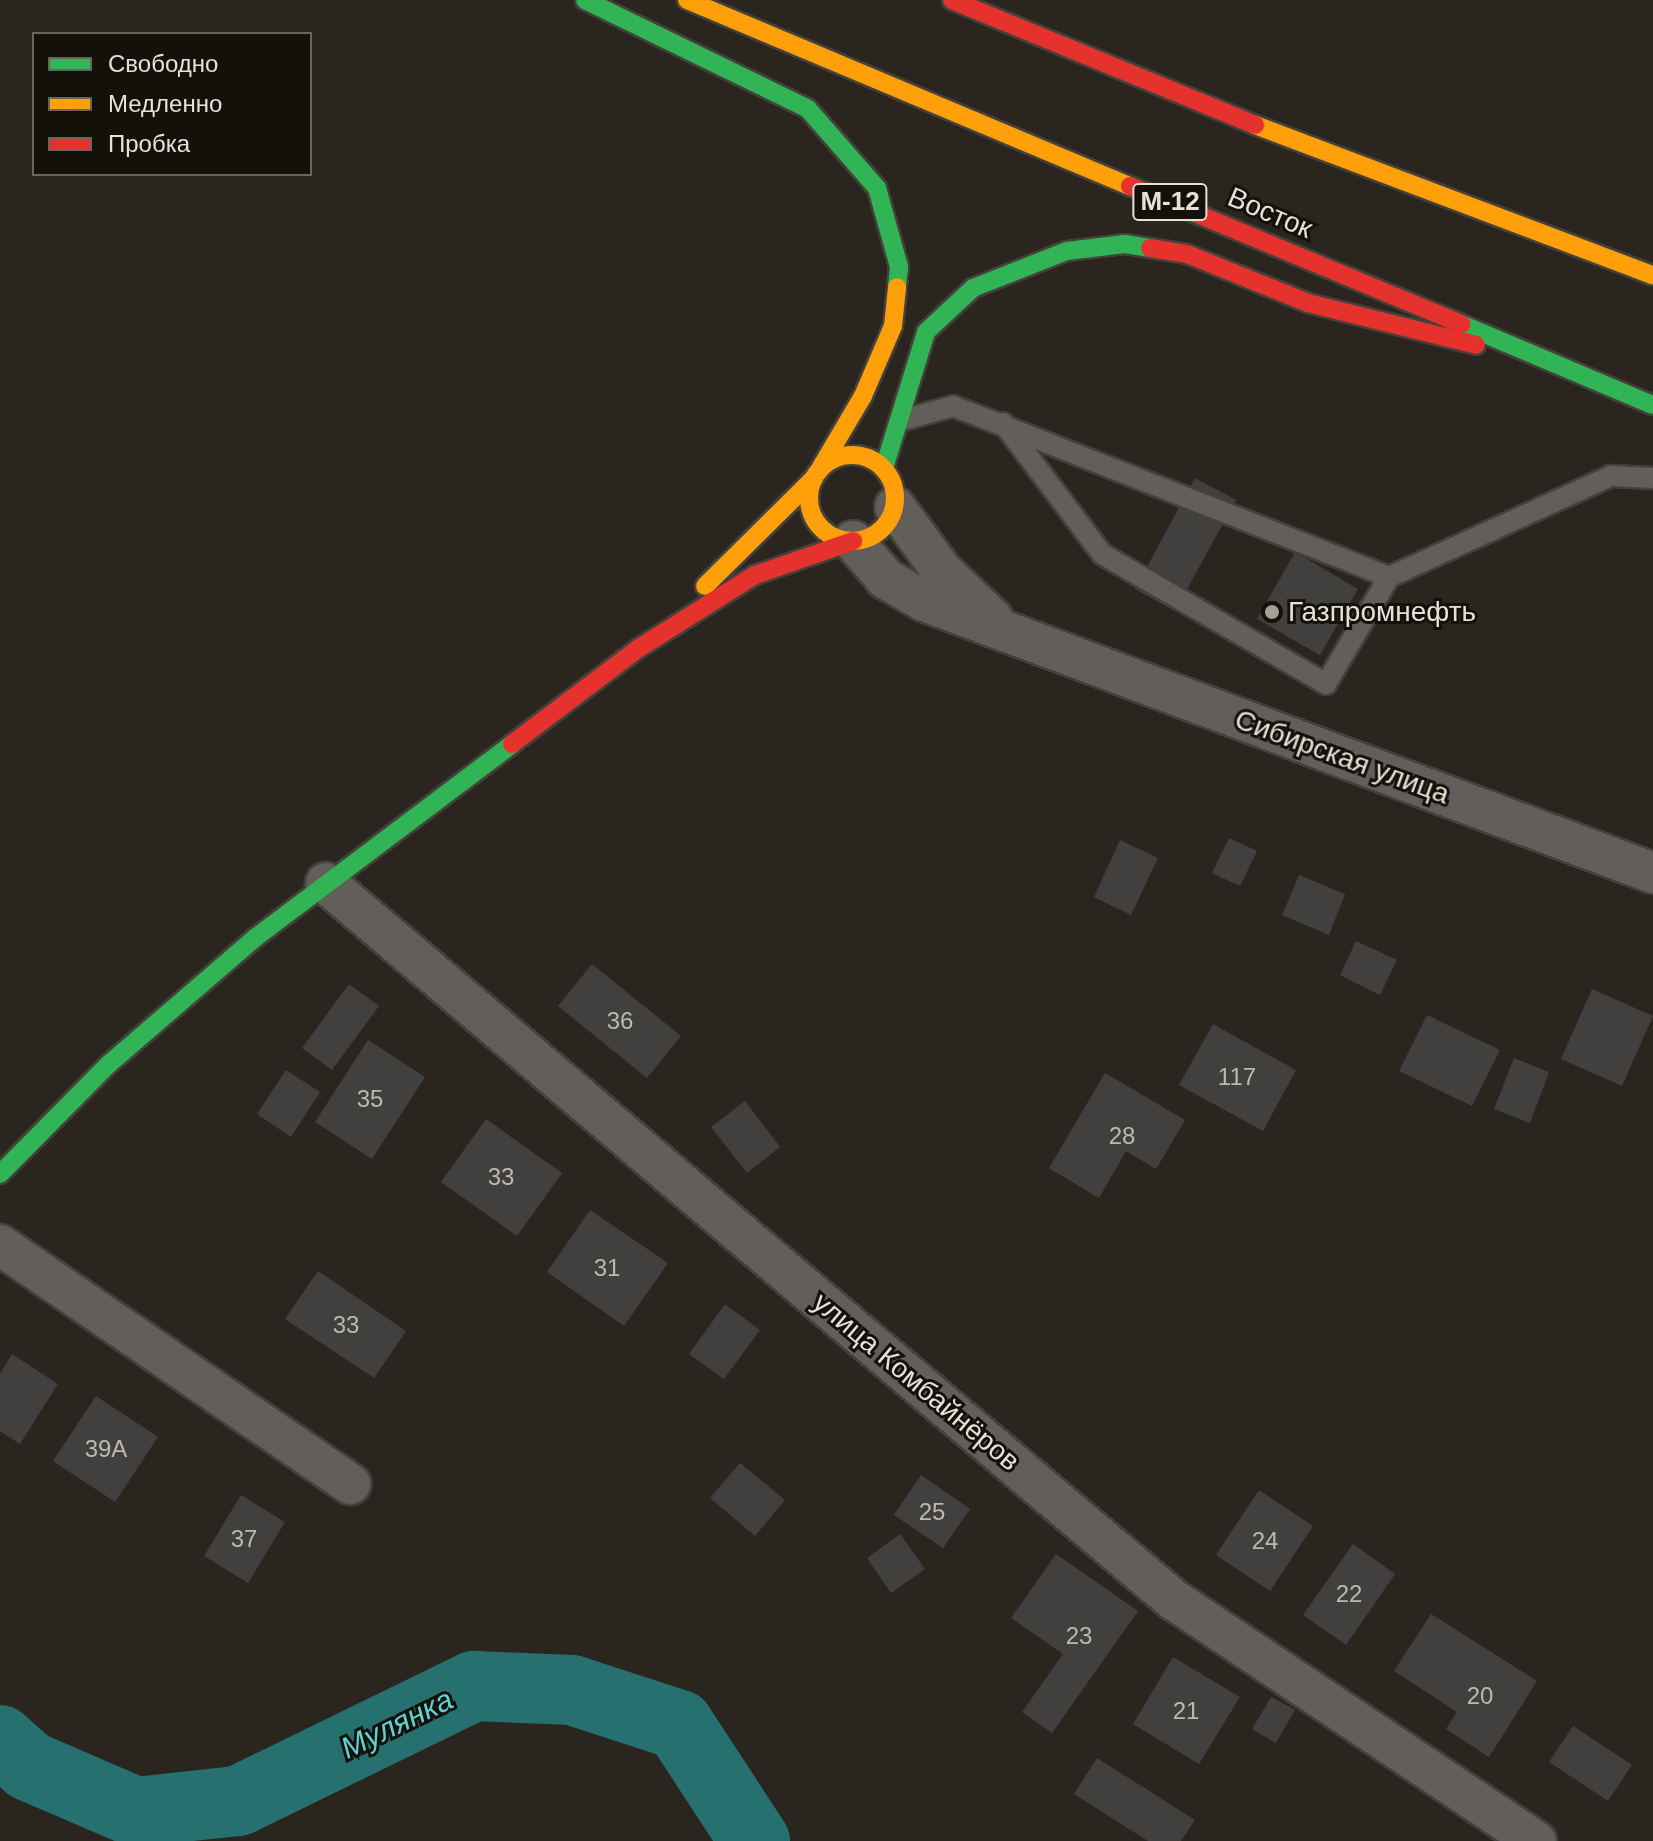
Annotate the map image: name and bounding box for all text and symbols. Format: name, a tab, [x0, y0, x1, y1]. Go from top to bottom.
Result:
legend	[32, 32, 312, 176]
text: Свободно	[108, 50, 218, 77]
text: Медленно	[108, 90, 222, 117]
text: Пробка	[108, 130, 190, 157]
road number: М-12	[1132, 180, 1208, 224]
street label: Восток	[1223, 180, 1317, 246]
place label: Газпромнефть	[1288, 595, 1476, 629]
marker: Газпромнефть	[1263, 603, 1281, 621]
street label: Сибирская улица	[1230, 703, 1454, 811]
house number: 36	[607, 1007, 633, 1035]
house number: 117	[1218, 1063, 1256, 1091]
house number: 35	[357, 1085, 383, 1113]
house number: 28	[1109, 1122, 1135, 1150]
house number: 33	[488, 1163, 514, 1191]
house number: 31	[594, 1254, 620, 1282]
street label: улица Комбайнёров	[806, 1286, 1026, 1478]
house number: 33	[333, 1311, 359, 1339]
house number: 39А	[85, 1435, 127, 1463]
house number: 25	[919, 1498, 945, 1526]
house number: 37	[231, 1525, 257, 1553]
house number: 24	[1252, 1527, 1278, 1555]
house number: 22	[1336, 1580, 1362, 1608]
house number: 23	[1066, 1622, 1092, 1650]
water label: Мулянка	[335, 1681, 459, 1767]
house number: 20	[1467, 1682, 1493, 1710]
house number: 21	[1173, 1697, 1199, 1725]

